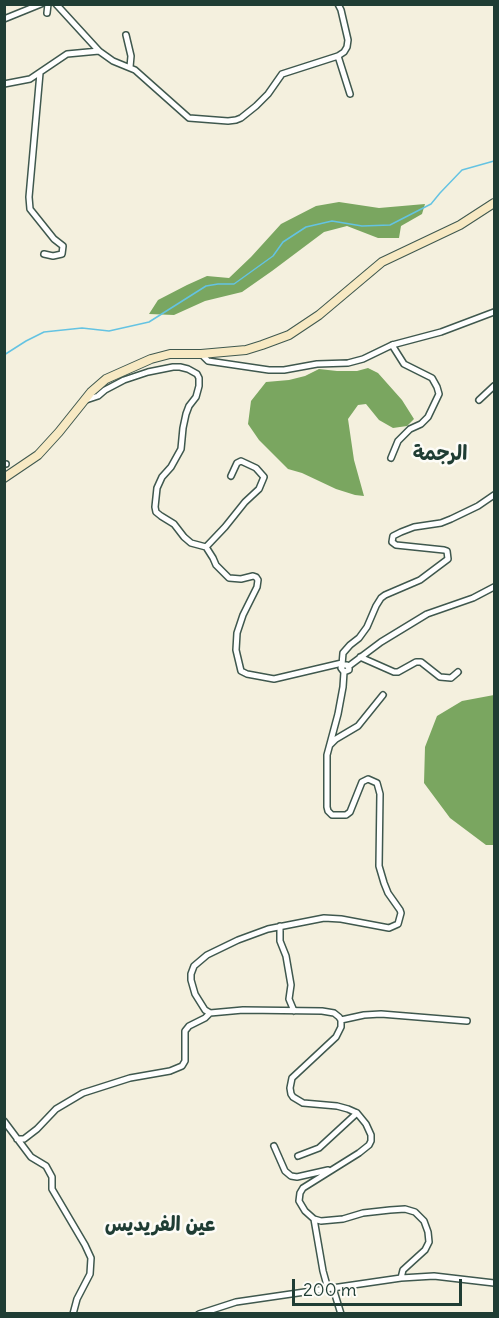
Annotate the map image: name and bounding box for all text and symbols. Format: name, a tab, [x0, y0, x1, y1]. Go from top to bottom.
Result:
district label: الرجمة	[413, 442, 467, 466]
district label: عين الفريديس	[105, 1213, 215, 1237]
scale bar	[295, 1267, 464, 1305]
text: 200 m	[303, 1278, 357, 1301]

